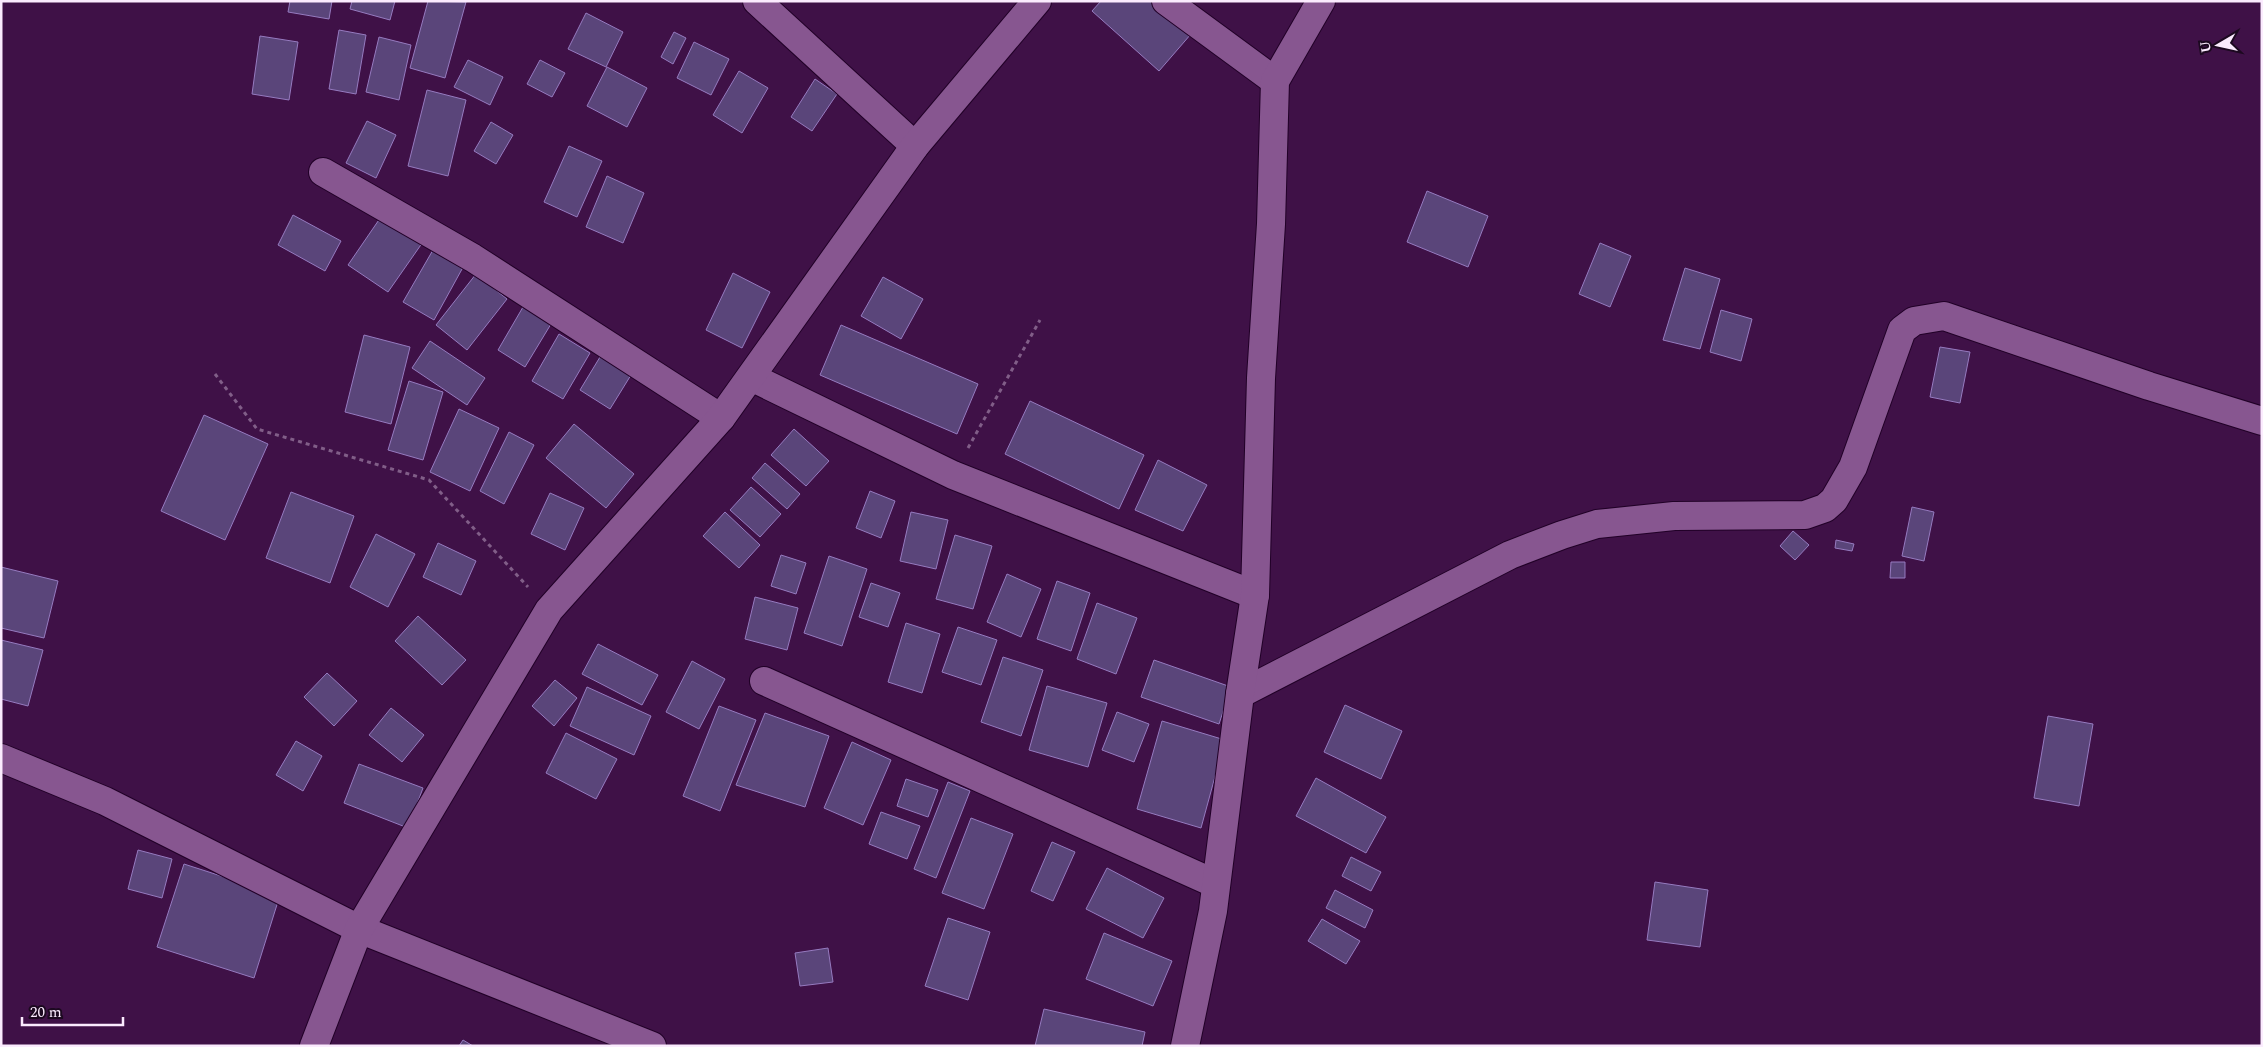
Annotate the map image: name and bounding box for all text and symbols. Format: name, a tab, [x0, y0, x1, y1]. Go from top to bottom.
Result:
north arrow	[2193, 20, 2243, 70]
text: U	[2194, 39, 2217, 54]
scale bar	[22, 994, 124, 1026]
text: 20 m	[30, 1001, 62, 1024]

